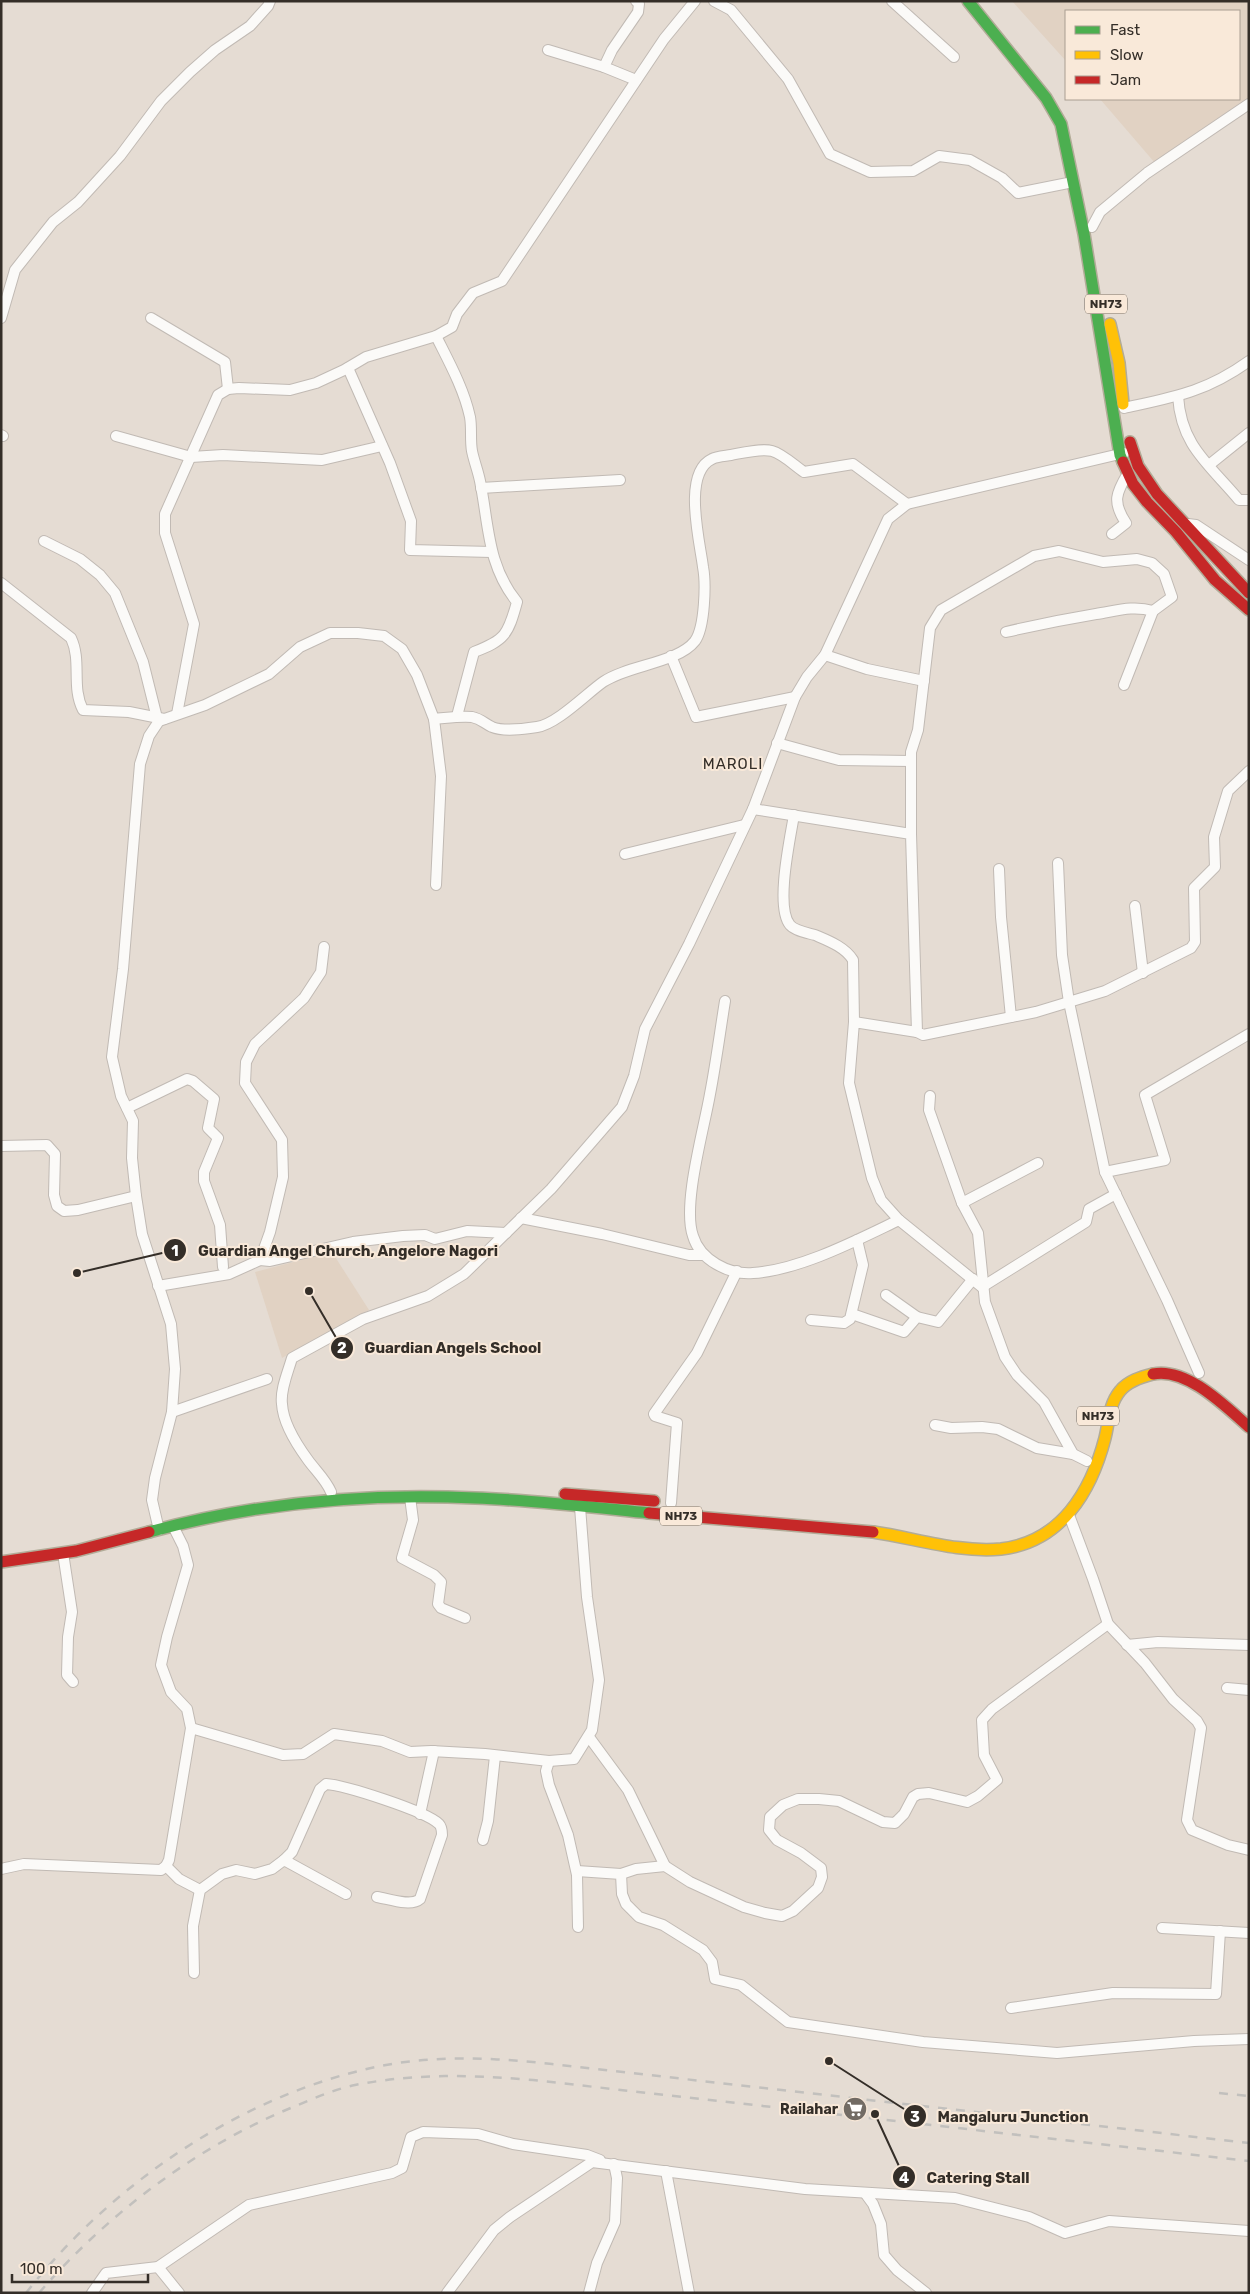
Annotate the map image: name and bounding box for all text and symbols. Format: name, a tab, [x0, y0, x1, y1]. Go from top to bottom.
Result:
legend	[1065, 10, 1240, 100]
text: Fast	[1110, 21, 1140, 39]
text: Slow	[1110, 46, 1143, 64]
text: Jam	[1110, 71, 1141, 89]
road number: NH73	[1085, 294, 1127, 314]
district label: MAROLI	[703, 755, 763, 773]
callout: Guardian Angel Church, Angelore Nagori	[163, 1235, 509, 1265]
text: 1	[171, 1242, 179, 1260]
text: Guardian Angel Church, Angelore Nagori	[198, 1242, 498, 1260]
callout: Guardian Angels School	[329, 1333, 552, 1363]
text: 2	[337, 1339, 347, 1357]
text: Guardian Angels School	[365, 1339, 541, 1357]
road number: NH73	[1077, 1406, 1119, 1425]
road number: NH73	[660, 1506, 702, 1525]
supermarket icon: Railahar	[842, 2096, 868, 2122]
place label: Railahar	[780, 2101, 839, 2118]
callout: Mangaluru Junction	[902, 2101, 1098, 2131]
text: 3	[910, 2108, 920, 2126]
text: Mangaluru Junction	[937, 2108, 1089, 2126]
callout: Catering Stall	[892, 2162, 1040, 2192]
text: 4	[899, 2169, 909, 2187]
text: Catering Stall	[926, 2169, 1030, 2187]
scale bar	[12, 2252, 149, 2284]
text: 100 m	[20, 2260, 62, 2278]

